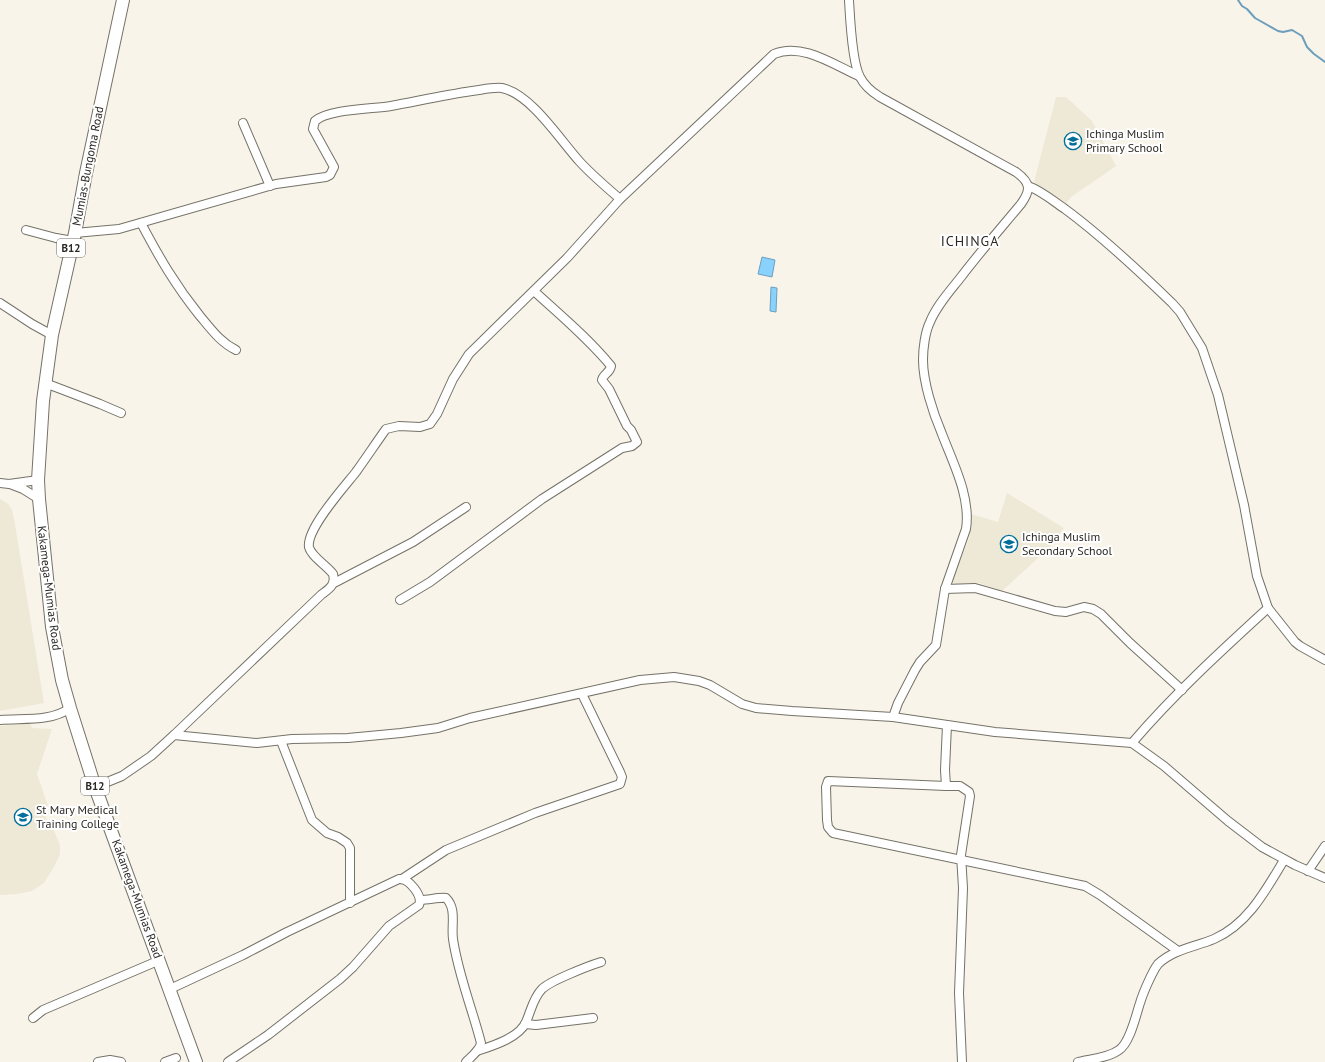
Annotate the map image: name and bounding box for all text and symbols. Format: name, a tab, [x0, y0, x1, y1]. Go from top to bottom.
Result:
street label: Mumias-Bungoma Road	[69, 105, 106, 227]
place label: Ichinga Muslim Primary School	[1086, 126, 1164, 155]
school or university icon: Ichinga Muslim Primary School	[1063, 131, 1083, 151]
district label: ICHINGA	[941, 232, 999, 250]
road number: B12	[57, 239, 85, 257]
street label: Kakamega-Mumias Road	[34, 525, 65, 651]
place label: Ichinga Muslim Secondary School	[1022, 529, 1113, 558]
school or university icon: Ichinga Muslim Secondary School	[999, 534, 1019, 554]
road number: B12	[81, 777, 109, 795]
place label: St Mary Medical Training College	[36, 802, 119, 831]
school or university icon: St Mary Medical Training College	[13, 807, 33, 827]
street label: Kakamega-Mumias Road	[109, 837, 166, 960]

